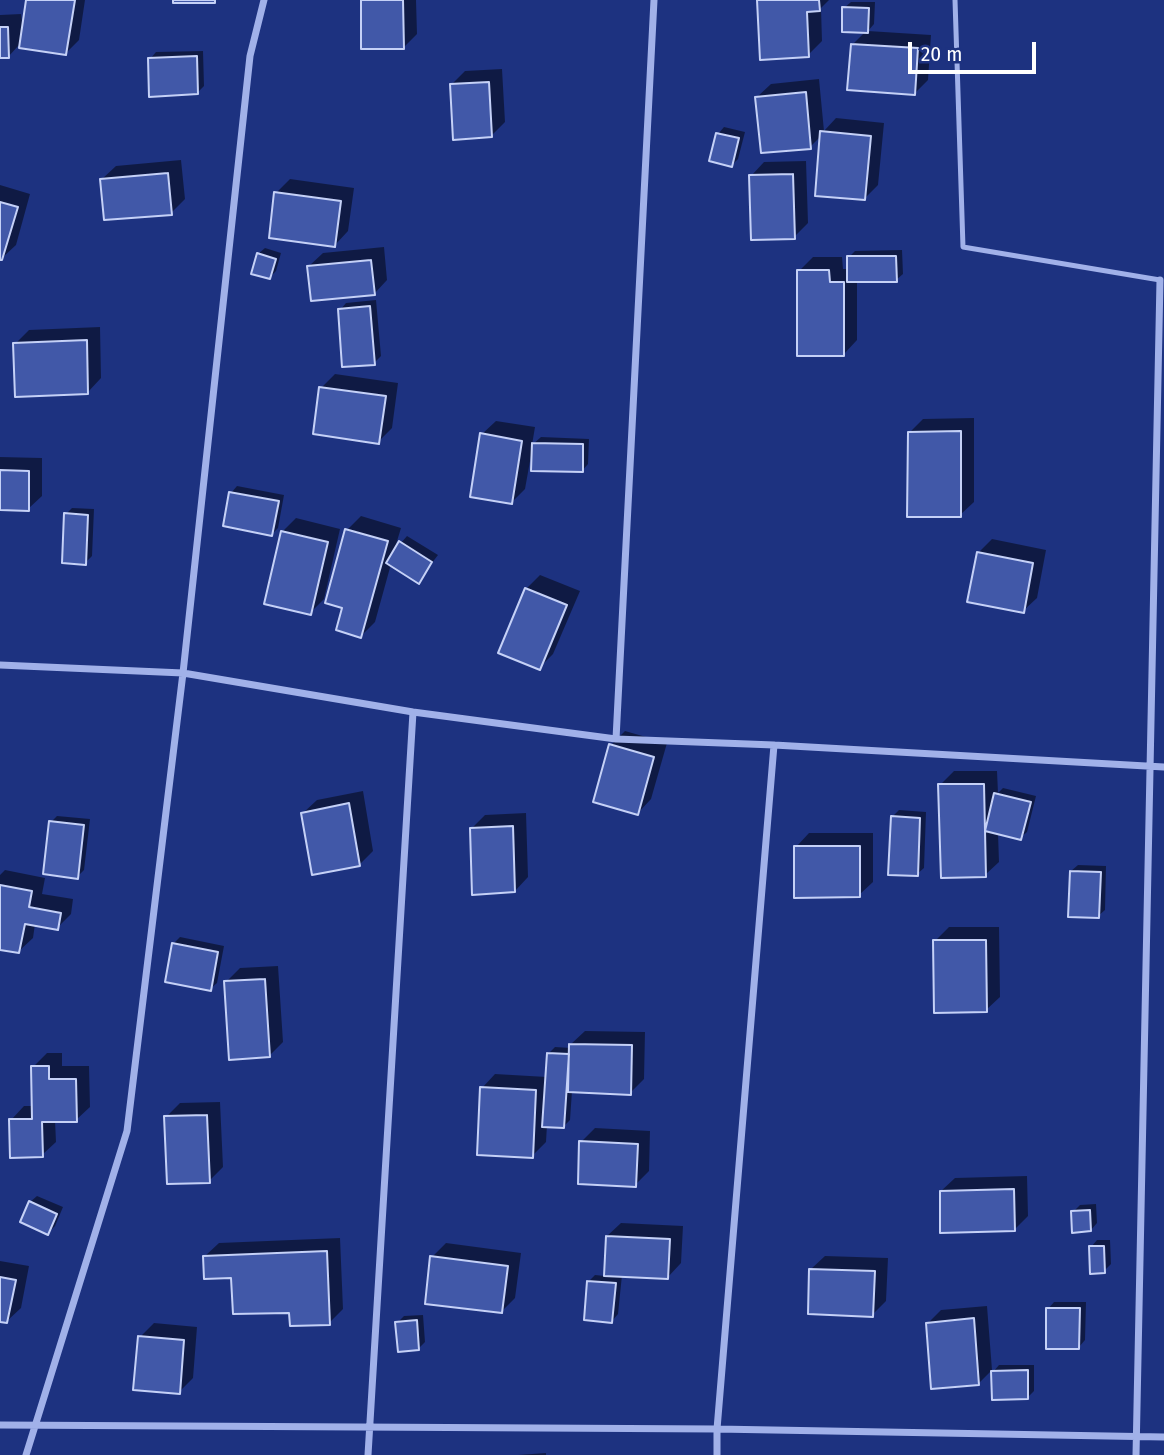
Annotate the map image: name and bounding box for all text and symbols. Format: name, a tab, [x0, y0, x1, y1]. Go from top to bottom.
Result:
scale bar	[912, 28, 1040, 72]
text: 20 m	[921, 41, 962, 67]

